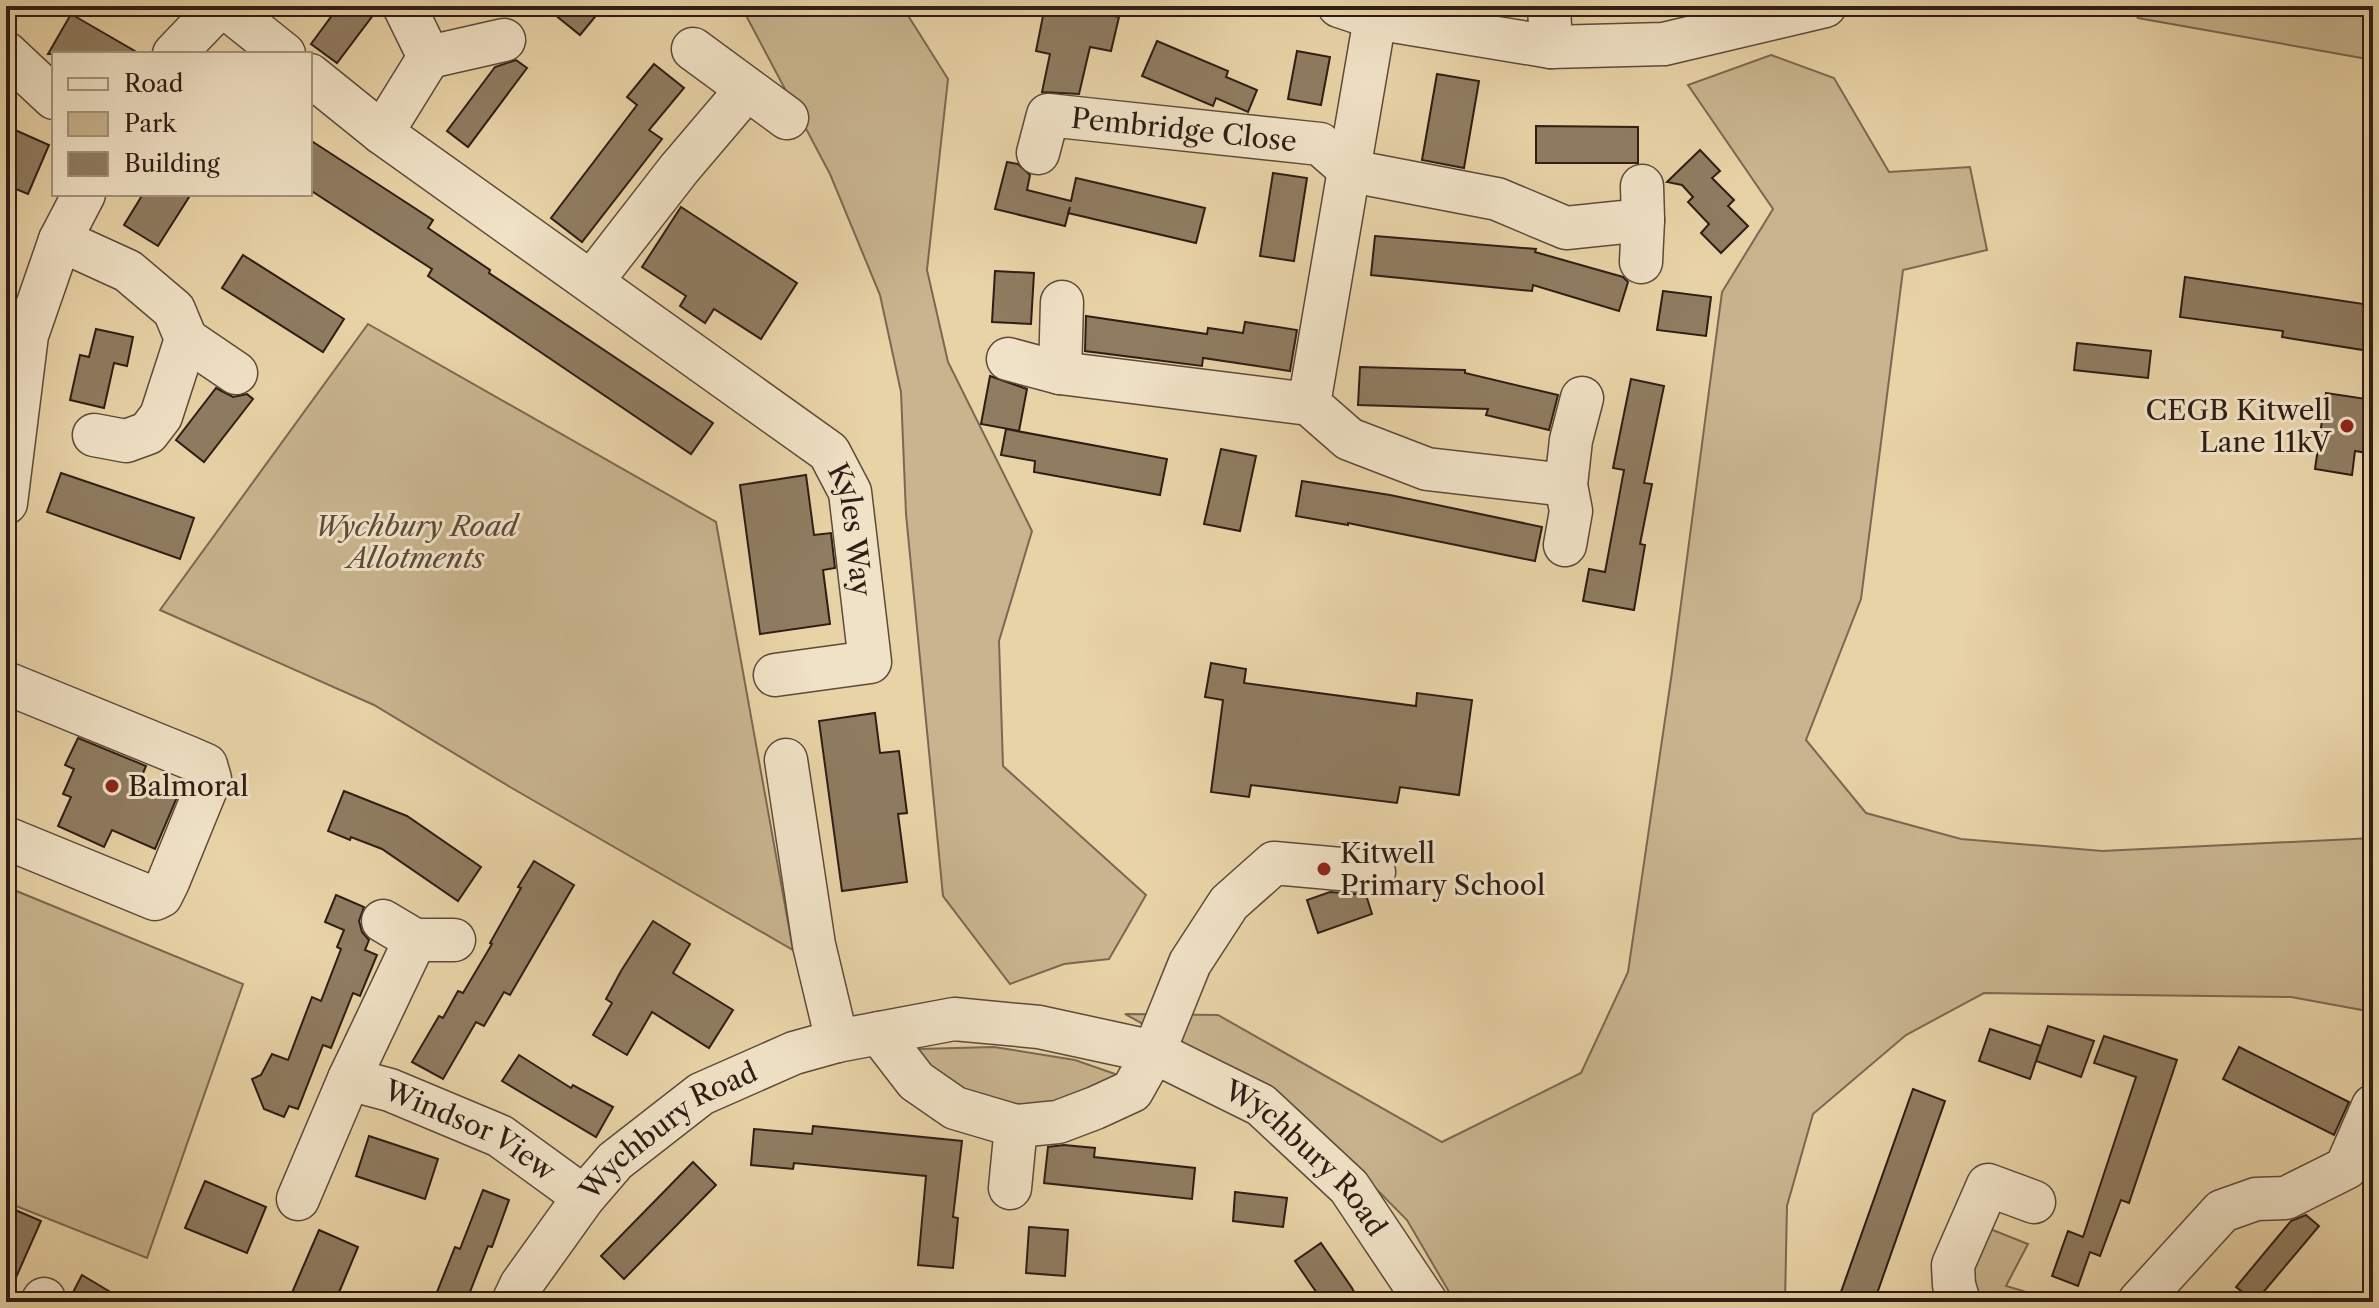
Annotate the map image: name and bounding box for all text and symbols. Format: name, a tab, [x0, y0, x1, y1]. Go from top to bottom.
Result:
legend	[52, 52, 312, 196]
text: Road	[124, 69, 184, 98]
street label: Pembridge Close	[1069, 101, 1298, 158]
text: Park	[124, 109, 177, 138]
text: Building	[124, 149, 220, 178]
place label: CEGB Kitwell Lane 11kV	[2146, 393, 2332, 459]
marker: CEGB Kitwell Lane 11kV	[2338, 417, 2356, 435]
street label: Kyles Way	[821, 457, 879, 598]
park label: Wychbury Road Allotments	[314, 509, 521, 575]
place label: Balmoral	[128, 769, 249, 803]
marker: Balmoral	[103, 777, 121, 795]
place label: Kitwell Primary School	[1340, 836, 1545, 902]
marker: Kitwell Primary School	[1315, 860, 1333, 878]
street label: Wychbury Road	[572, 1055, 762, 1207]
street label: Windsor View	[378, 1072, 563, 1188]
street label: Wychbury Road	[1218, 1072, 1394, 1242]

